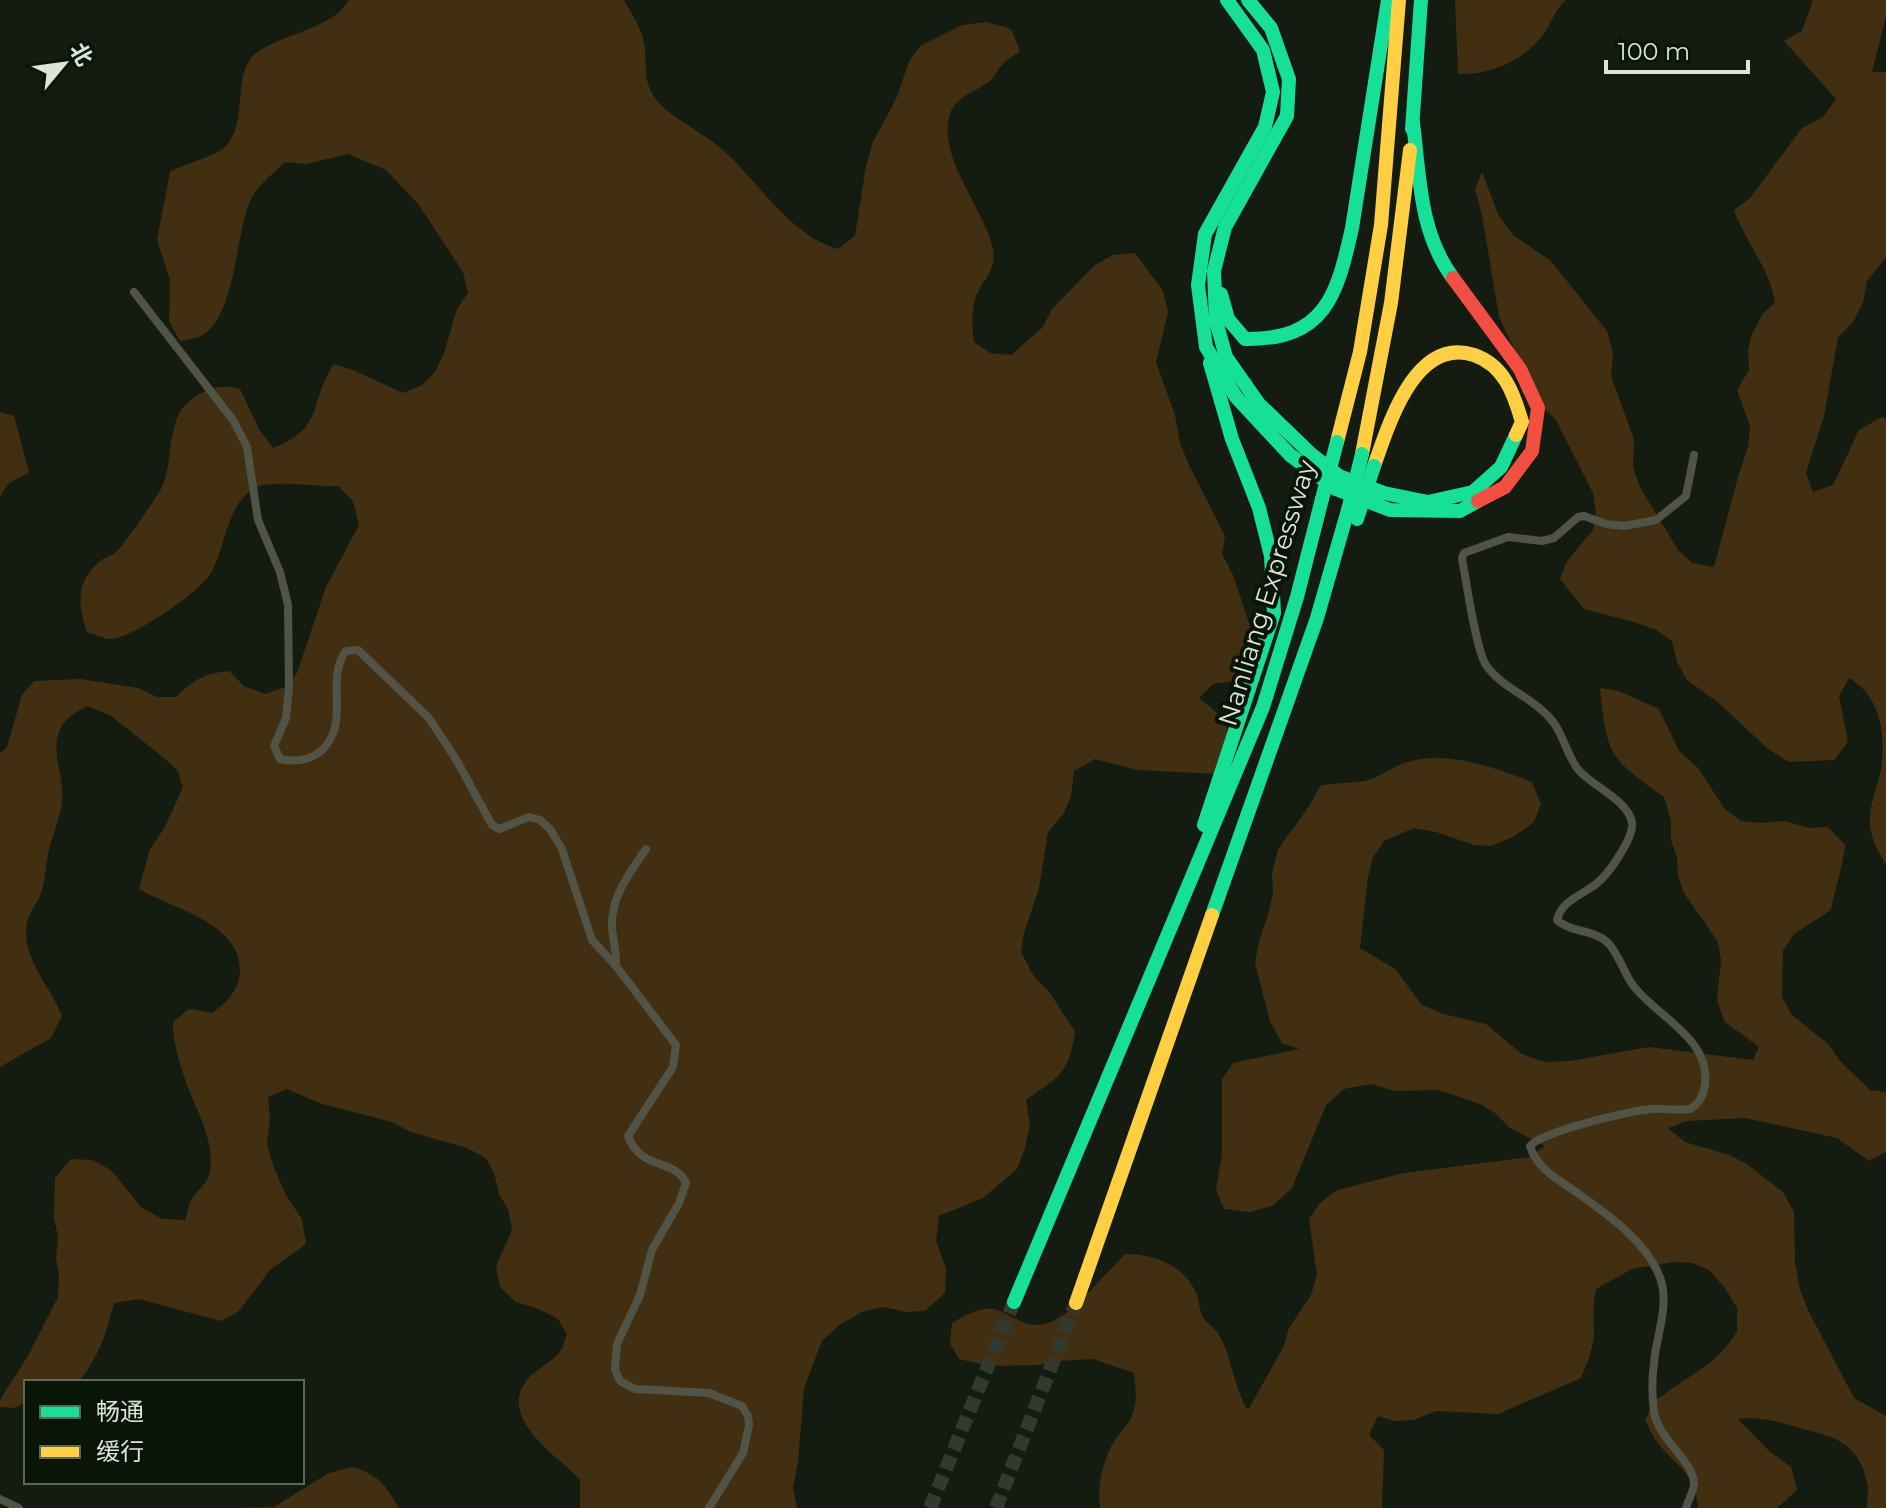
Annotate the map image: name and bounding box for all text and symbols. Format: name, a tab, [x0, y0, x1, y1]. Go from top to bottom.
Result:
north arrow	[24, 24, 104, 104]
scale bar	[1606, 24, 1748, 74]
text: 100 m	[1618, 37, 1690, 66]
text: 北	[64, 38, 98, 71]
street label: Nanliang Expressway	[1211, 455, 1323, 730]
legend	[24, 1380, 304, 1484]
text: 畅通	[96, 1397, 144, 1426]
text: 缓行	[96, 1437, 144, 1466]

